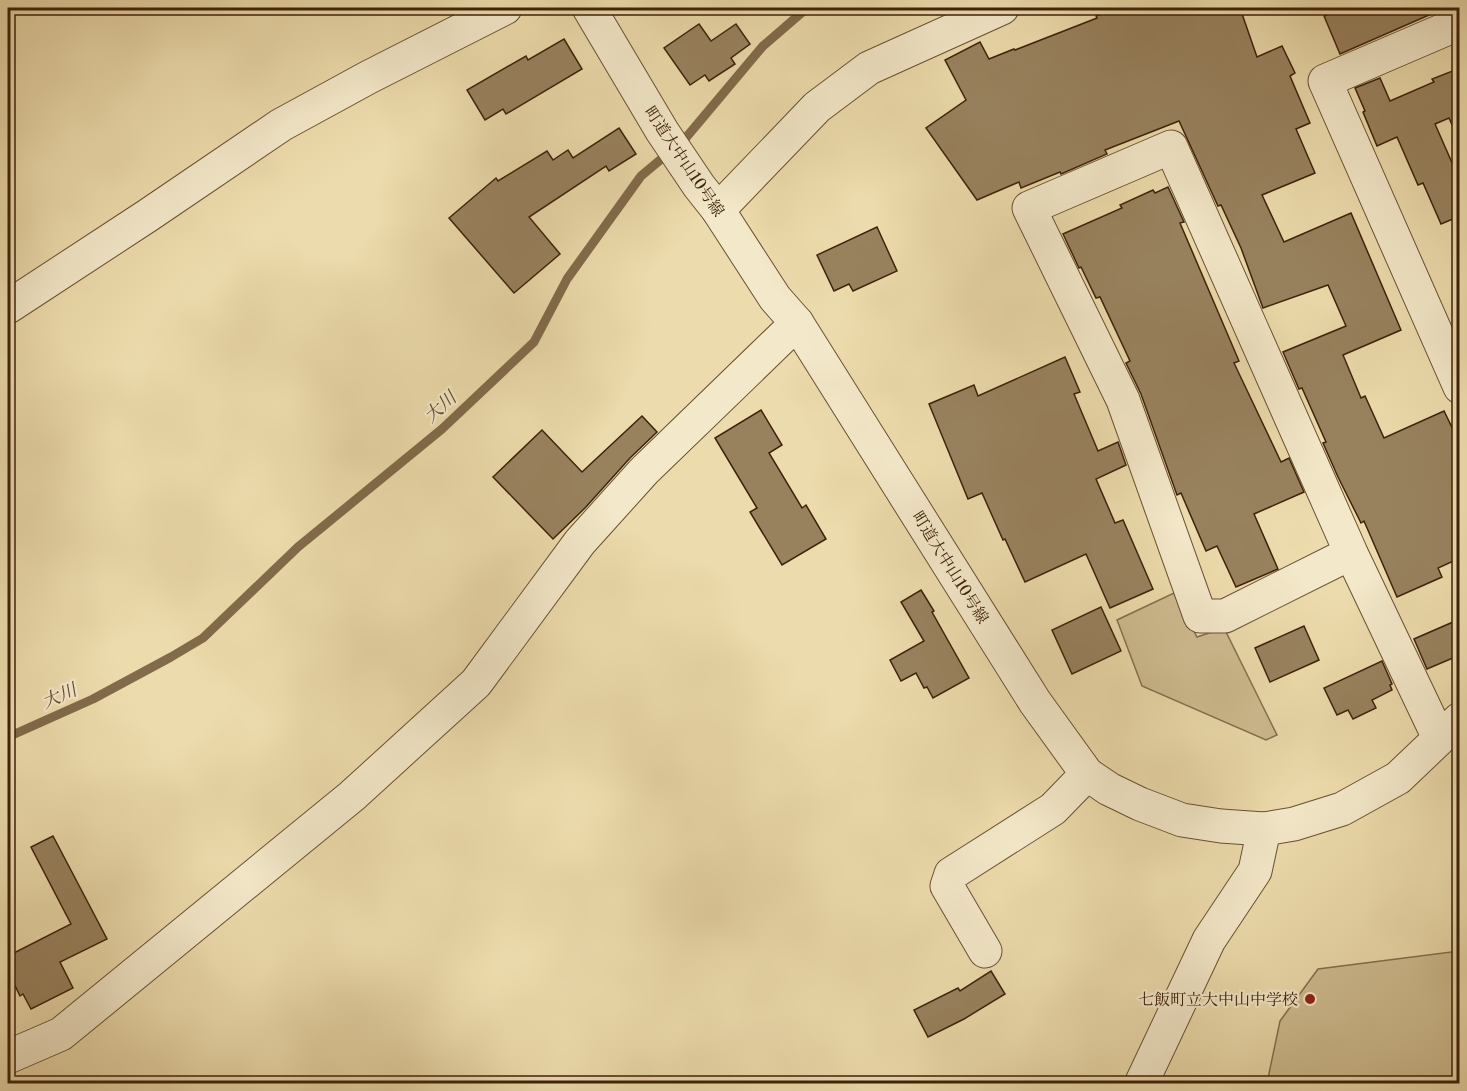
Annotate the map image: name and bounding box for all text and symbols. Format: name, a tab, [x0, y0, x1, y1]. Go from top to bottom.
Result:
street label: 町道大中山10号線	[641, 102, 729, 220]
water label: 大川	[419, 385, 462, 427]
street label: 町道大中山10号線	[908, 507, 994, 627]
water label: 大川	[38, 678, 82, 713]
place label: 七飯町立大中山中学校	[1138, 989, 1298, 1009]
marker: 七飯町立大中山中学校	[1303, 992, 1317, 1006]

